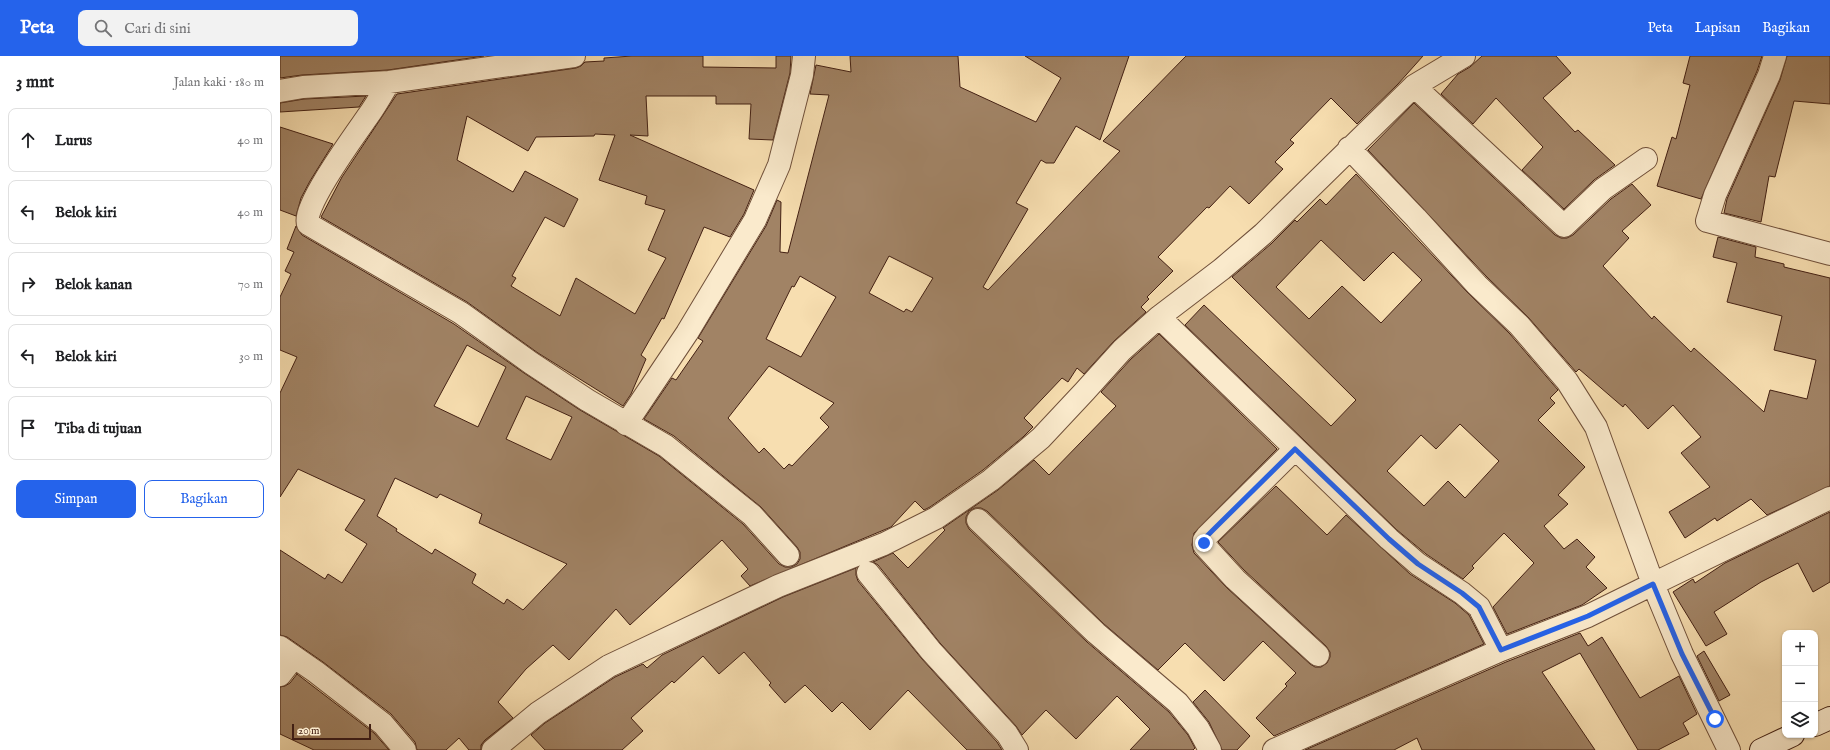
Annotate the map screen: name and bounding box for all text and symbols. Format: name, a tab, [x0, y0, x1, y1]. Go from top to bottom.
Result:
search box	[78, 10, 358, 46]
text: Peta	[20, 16, 54, 40]
icon: search	[92, 17, 114, 39]
text: Cari di sini	[124, 19, 191, 38]
text: Peta	[1647, 19, 1673, 37]
text: Lapisan	[1695, 19, 1740, 37]
text: Bagikan	[1762, 19, 1810, 37]
text: 3 mnt	[16, 72, 54, 93]
text: Jalan kaki · 180 m	[174, 74, 264, 91]
icon: ahead	[17, 129, 39, 151]
text: Lurus	[55, 131, 92, 150]
text: 40 m	[237, 132, 263, 149]
icon: left	[17, 201, 39, 223]
text: Belok kiri	[55, 203, 117, 222]
text: 40 m	[237, 204, 263, 221]
icon: right	[17, 273, 39, 295]
text: Belok kanan	[55, 275, 132, 294]
text: 70 m	[238, 276, 263, 293]
icon: left	[17, 345, 39, 367]
text: Belok kiri	[55, 347, 117, 366]
text: 30 m	[239, 348, 263, 365]
icon: arrive	[17, 417, 39, 439]
text: Tiba di tujuan	[55, 419, 142, 438]
button: Simpan	[16, 480, 136, 518]
button: Bagikan	[144, 480, 264, 518]
route end	[1195, 534, 1213, 552]
map controls	[1782, 630, 1818, 738]
button: +	[1782, 630, 1818, 666]
button: −	[1782, 666, 1818, 702]
button: layers	[1782, 702, 1818, 738]
route start	[1706, 710, 1724, 728]
scale bar	[292, 722, 371, 741]
text: 20 m	[298, 724, 319, 738]

